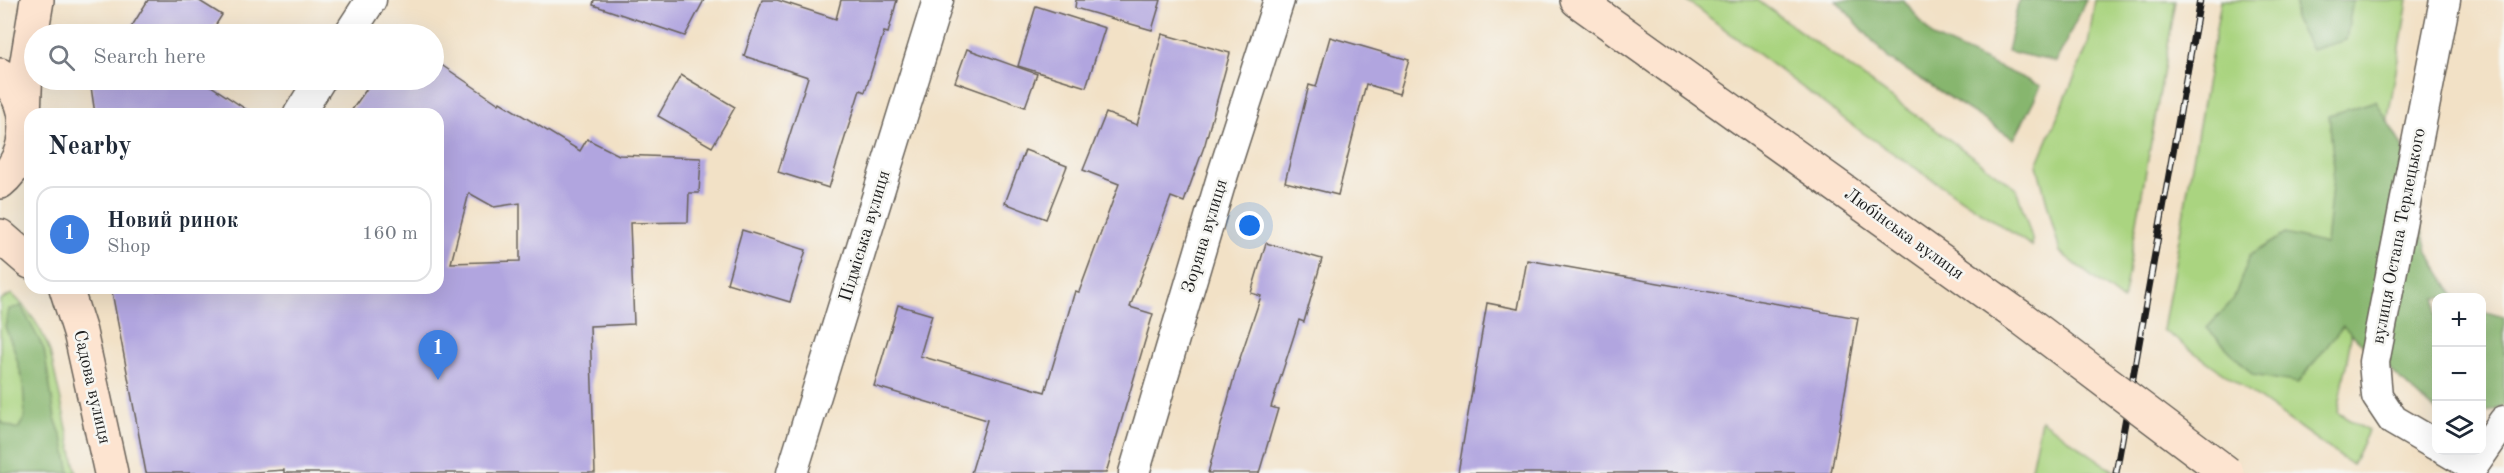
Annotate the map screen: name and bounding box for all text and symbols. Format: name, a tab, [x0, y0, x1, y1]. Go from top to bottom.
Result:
search box	[24, 24, 444, 90]
icon: search	[45, 41, 78, 74]
text: Search here	[93, 46, 206, 68]
street label: вулиця Остапа Терлецького	[2369, 126, 2429, 345]
text: Nearby	[48, 134, 132, 160]
street label: Підміська вулиця	[836, 168, 894, 304]
street label: Зоряна вулиця	[1179, 177, 1231, 295]
street label: Любінська вулиця	[1841, 185, 1967, 283]
text: Новий ринок	[107, 210, 238, 232]
your location	[1235, 211, 1264, 240]
text: 1	[64, 224, 75, 244]
text: 160 m	[362, 224, 418, 244]
text: Shop	[107, 237, 151, 257]
map controls	[2432, 293, 2486, 455]
button: +	[2432, 293, 2486, 347]
street label: Садова вулиця	[70, 328, 114, 446]
pin: 1	[418, 330, 458, 380]
button: −	[2432, 347, 2486, 401]
button: layers	[2432, 401, 2486, 455]

